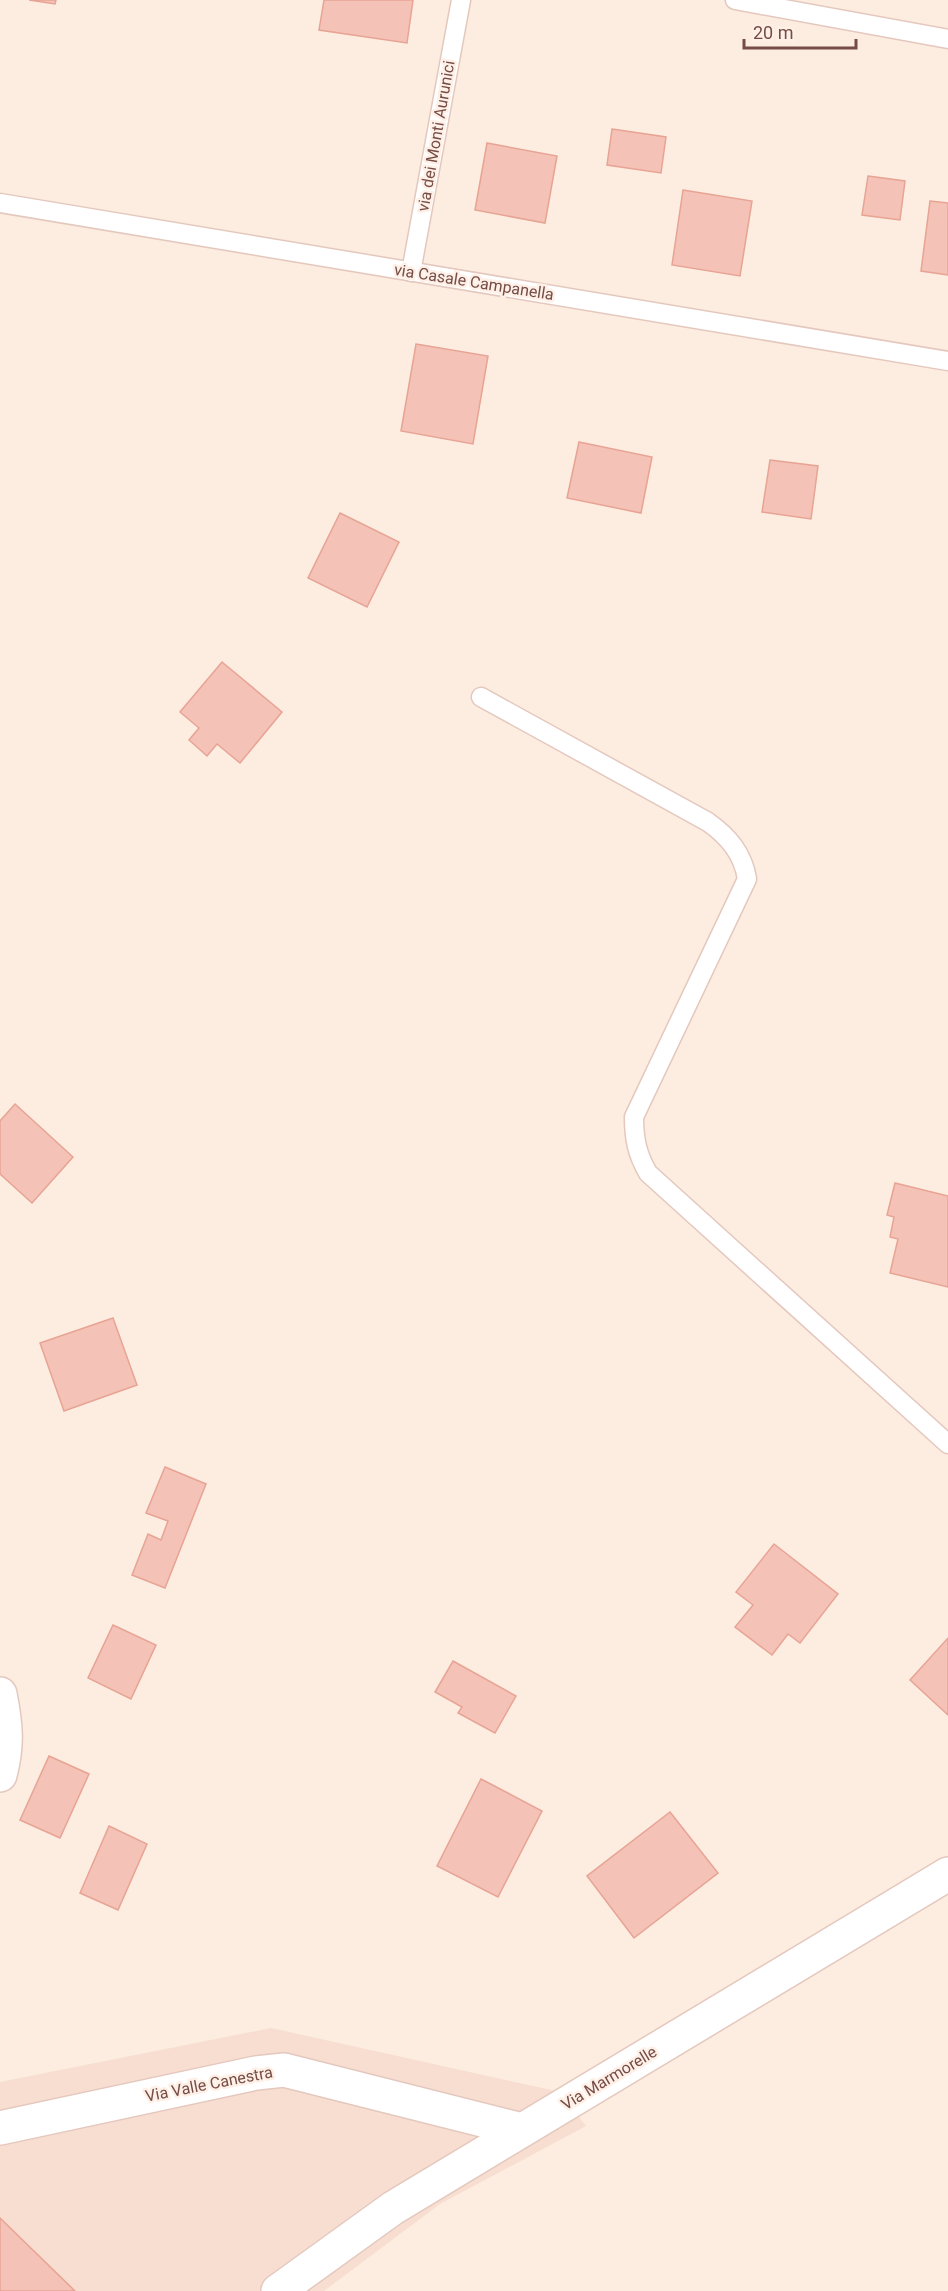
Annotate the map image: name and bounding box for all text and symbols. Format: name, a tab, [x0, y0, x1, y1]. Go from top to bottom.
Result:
scale bar	[744, 12, 856, 50]
text: 20 m	[753, 22, 793, 43]
street label: via dei Monti Aurunici	[413, 59, 459, 213]
street label: via Casale Campanella	[393, 260, 555, 304]
street label: Via Marmorelle	[558, 2042, 660, 2114]
street label: Via Valle Canestra	[144, 2062, 274, 2106]

